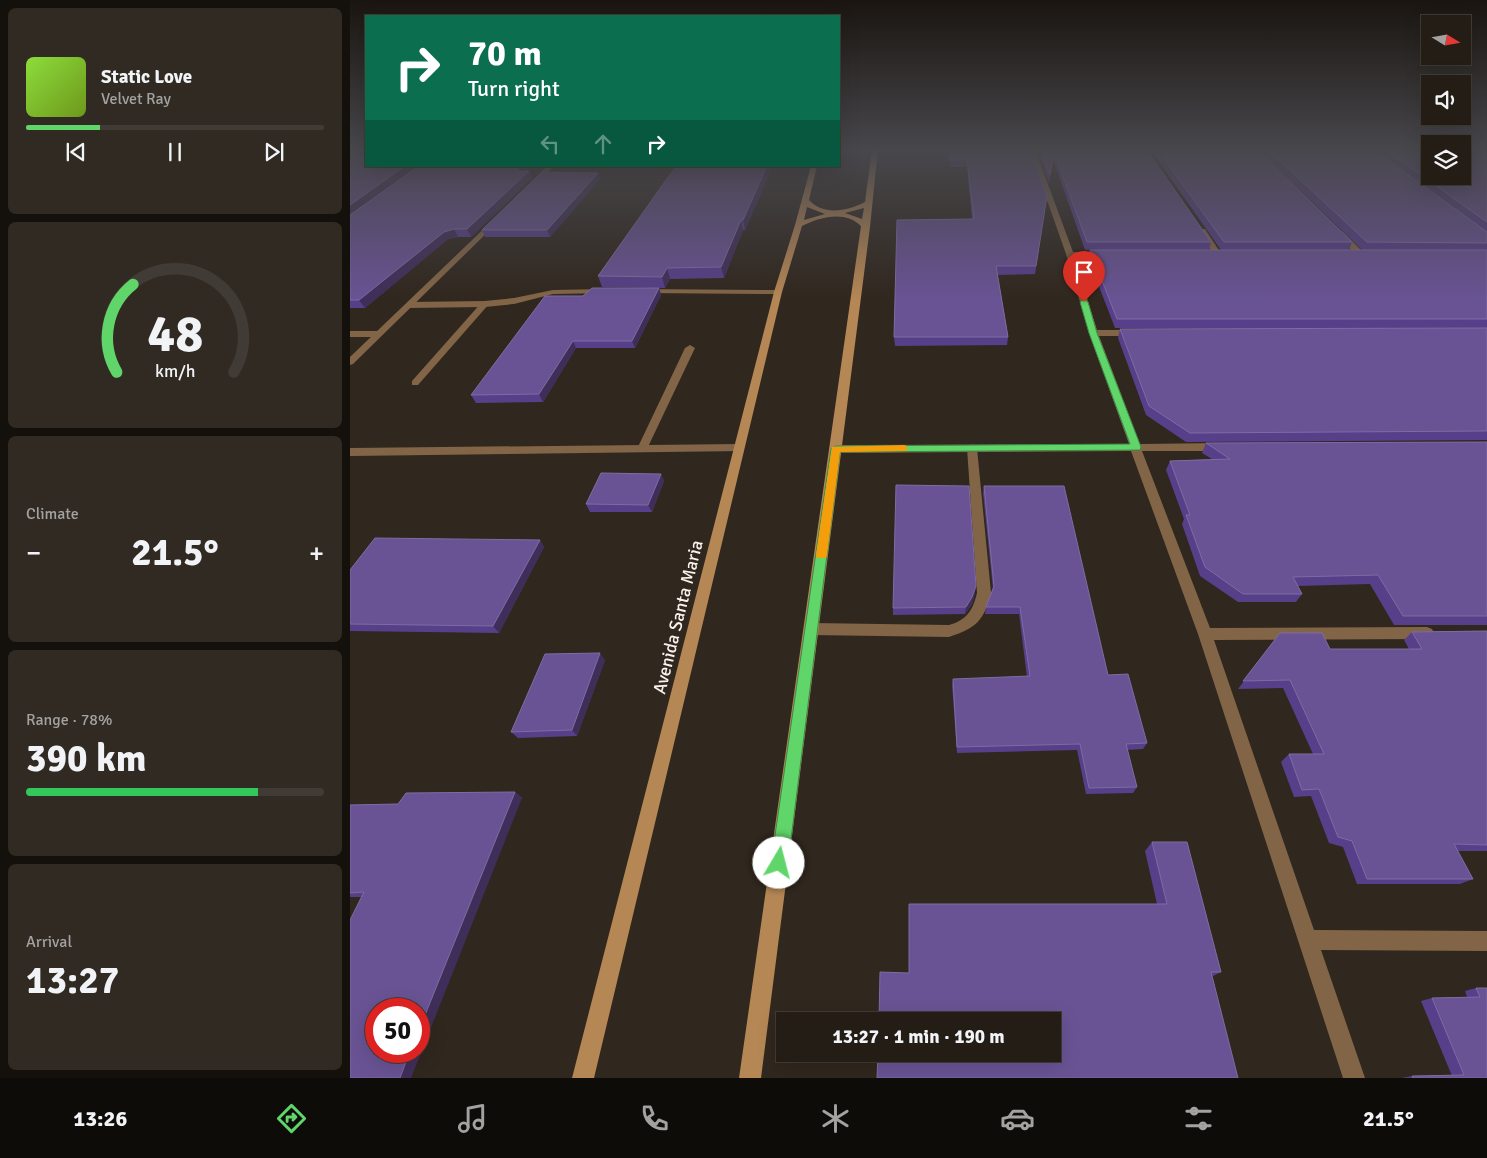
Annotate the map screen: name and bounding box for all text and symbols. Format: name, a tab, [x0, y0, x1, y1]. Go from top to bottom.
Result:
north arrow	[1421, 15, 1471, 65]
map controls	[1421, 15, 1471, 185]
text: 70 m	[468, 32, 542, 75]
icon: right	[385, 35, 450, 100]
text: Static Love	[101, 65, 192, 89]
text: Turn right	[468, 75, 560, 102]
button: sound	[1421, 75, 1471, 125]
text: Velvet Ray	[101, 89, 171, 109]
icon: left	[536, 130, 564, 158]
icon: ahead	[589, 130, 617, 158]
icon: right	[642, 130, 670, 158]
button: layers	[1421, 135, 1471, 185]
icon: previous	[62, 138, 90, 166]
icon: pause	[161, 138, 189, 166]
icon: next	[260, 138, 288, 166]
pin	[1063, 251, 1105, 302]
icon: arrive	[1070, 258, 1098, 286]
text: 48	[147, 302, 203, 366]
text: km/h	[155, 360, 195, 382]
text: Climate	[26, 504, 79, 524]
text: 21.5°	[131, 529, 219, 576]
text: −	[26, 536, 41, 570]
text: +	[309, 536, 324, 570]
street label: Avenida Santa Maria	[648, 538, 708, 696]
text: Range · 78%	[26, 710, 112, 730]
text: 390 km	[26, 735, 147, 782]
position arrow	[752, 836, 804, 888]
text: Arrival	[26, 932, 72, 952]
text: 13:27	[26, 957, 119, 1004]
speed limit sign: 50	[365, 998, 430, 1063]
text: 13:27 · 1 min · 190 m	[832, 1025, 1005, 1049]
icon: directions	[274, 1101, 309, 1136]
icon: music	[455, 1101, 490, 1136]
icon: phone	[637, 1101, 672, 1136]
icon: climate	[818, 1101, 853, 1136]
icon: car	[1000, 1101, 1035, 1136]
icon: filters	[1181, 1101, 1216, 1136]
text: 13:26	[73, 1105, 127, 1132]
text: 21.5°	[1363, 1105, 1414, 1132]

